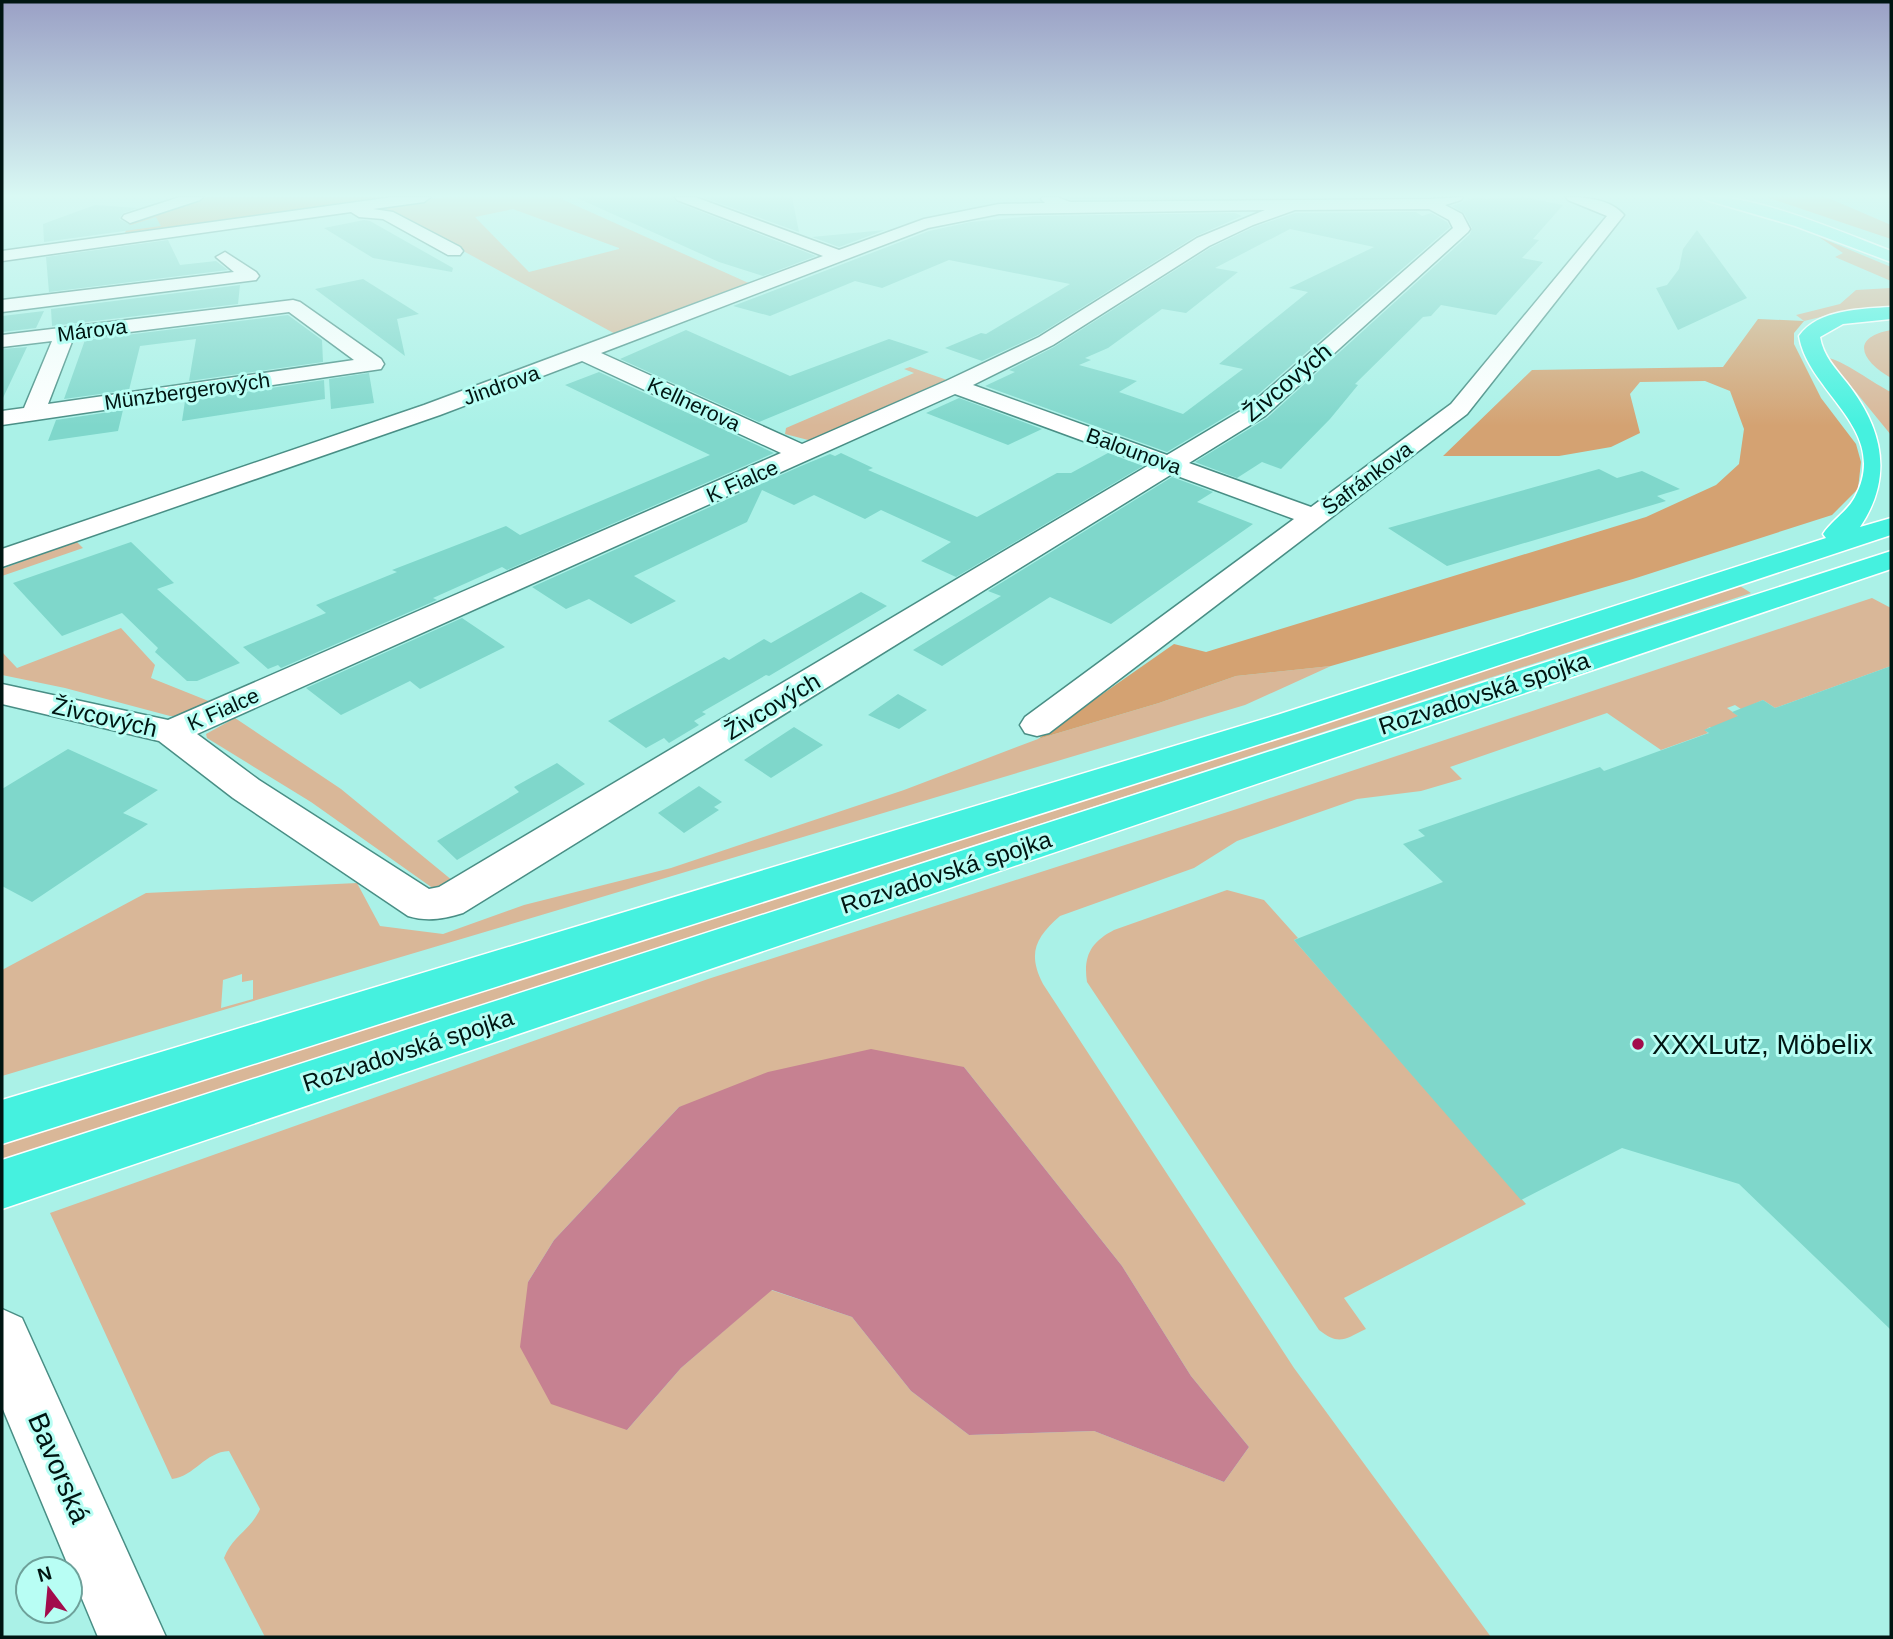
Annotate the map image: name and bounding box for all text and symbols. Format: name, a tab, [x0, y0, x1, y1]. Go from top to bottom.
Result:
street label: Márova	[56, 314, 128, 346]
street label: Živcových	[1237, 337, 1337, 427]
street label: Jindrova	[460, 361, 543, 409]
street label: Münzbergerových	[103, 368, 271, 414]
street label: Kellnerova	[644, 373, 744, 436]
street label: Balounova	[1083, 423, 1185, 479]
street label: Šafránkova	[1318, 437, 1417, 519]
street label: K Fialce	[703, 455, 781, 507]
street label: Rozvadovská spojka	[1375, 646, 1593, 740]
street label: Živcových	[719, 667, 825, 745]
street label: K Fialce	[184, 683, 262, 735]
street label: Živcových	[50, 692, 160, 742]
street label: Rozvadovská spojka	[837, 825, 1055, 919]
street label: Rozvadovská spojka	[299, 1003, 517, 1097]
place label: XXXLutz, Möbelix	[1652, 1029, 1873, 1060]
marker: XXXLutz, Möbelix	[1630, 1036, 1646, 1052]
street label: Bavorská	[22, 1408, 96, 1528]
north arrow	[14, 1555, 84, 1625]
text: N	[35, 1562, 54, 1586]

